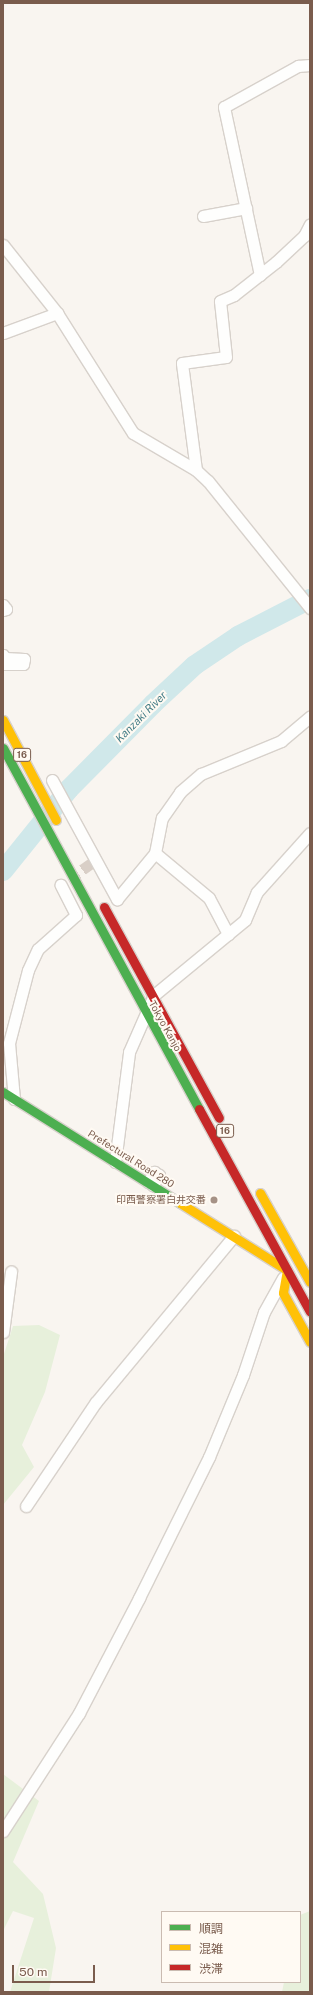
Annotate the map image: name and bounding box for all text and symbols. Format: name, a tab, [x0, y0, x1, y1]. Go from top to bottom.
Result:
water label: Kanzaki River	[113, 689, 169, 745]
road number: 16	[13, 748, 31, 762]
street label: Tokyo Kanjo	[146, 998, 184, 1054]
road number: 16	[216, 1124, 234, 1138]
street label: Prefectural Road 280	[86, 1128, 176, 1190]
place label: 印西警察署白井交番	[116, 1194, 206, 1206]
marker: 印西警察署白井交番	[209, 1195, 219, 1205]
legend	[161, 1911, 301, 1983]
text: 順調	[199, 1922, 223, 1936]
text: 混雑	[199, 1942, 223, 1956]
scale bar	[14, 1957, 97, 1983]
text: 渋滞	[199, 1962, 223, 1976]
text: 50 m	[19, 1965, 47, 1979]

